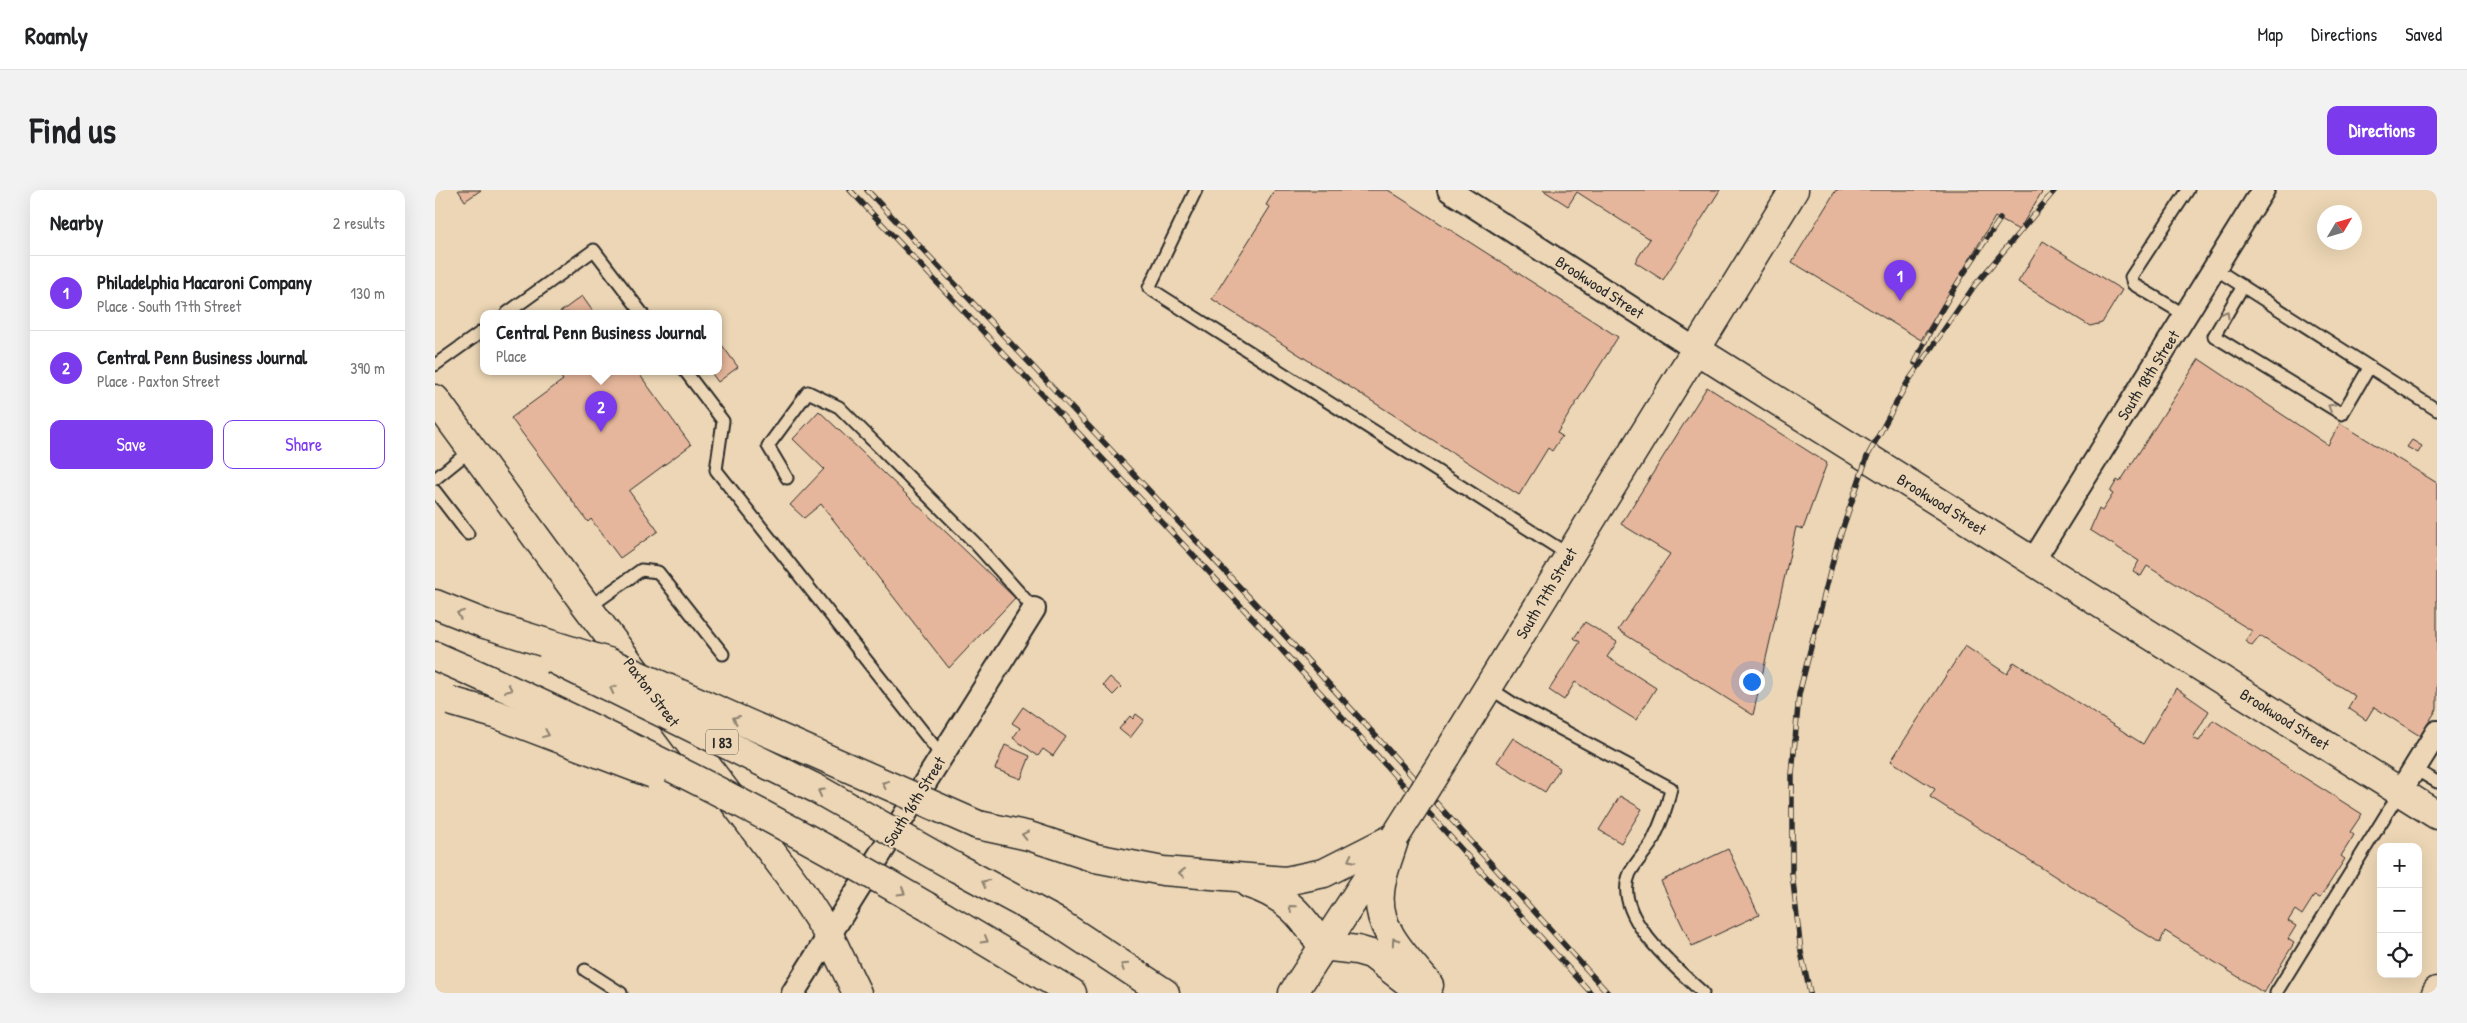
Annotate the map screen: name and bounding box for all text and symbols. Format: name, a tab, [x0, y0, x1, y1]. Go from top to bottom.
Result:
text: Roamly	[25, 19, 88, 51]
text: Map	[2258, 22, 2283, 47]
text: Directions	[2311, 22, 2377, 47]
text: Saved	[2405, 22, 2442, 47]
button: Directions	[2327, 106, 2437, 155]
text: Find us	[30, 107, 116, 154]
north arrow	[2317, 205, 2362, 250]
text: Nearby	[50, 208, 103, 237]
text: 2 results	[333, 212, 385, 234]
street label: Brookwood Street	[1552, 250, 1649, 324]
pin: 1	[1884, 260, 1916, 301]
text: Philadelphia Macaroni Company	[97, 269, 312, 295]
text: 1	[63, 282, 69, 304]
text: 130 m	[350, 282, 385, 304]
text: Place · South 17th Street	[97, 295, 241, 317]
popup	[480, 310, 722, 375]
one-way arrow	[2220, 311, 2230, 320]
text: Central Penn Business Journal	[496, 319, 706, 345]
street label: South 18th Street	[2112, 326, 2185, 424]
text: Central Penn Business Journal	[97, 344, 307, 370]
text: Place	[496, 345, 527, 367]
text: 2	[62, 357, 70, 379]
text: 390 m	[350, 357, 385, 379]
text: Place · Paxton Street	[97, 370, 220, 392]
pin: 2	[585, 391, 617, 432]
one-way arrow	[2327, 404, 2336, 414]
button: Save	[50, 420, 213, 469]
button: Share	[223, 420, 385, 469]
street label: Brookwood Street	[1893, 468, 1991, 540]
street label: South 17th Street	[1510, 543, 1582, 643]
one-way arrow	[456, 610, 465, 620]
street label: Paxton Street	[619, 653, 686, 731]
your location	[1739, 669, 1765, 695]
one-way arrow	[504, 682, 513, 692]
street label: Brookwood Street	[2236, 683, 2334, 755]
one-way arrow	[609, 685, 618, 695]
one-way arrow	[732, 714, 741, 725]
one-way arrow	[541, 729, 549, 739]
road number: I 83	[706, 730, 738, 754]
street label: South 16th Street	[878, 752, 950, 850]
one-way arrow	[881, 780, 890, 791]
one-way arrow	[817, 788, 826, 798]
one-way arrow	[1020, 830, 1029, 841]
map controls	[2377, 843, 2422, 978]
button: +	[2377, 843, 2422, 888]
one-way arrow	[1348, 853, 1357, 863]
one-way arrow	[1178, 868, 1186, 879]
one-way arrow	[981, 879, 990, 889]
one-way arrow	[897, 885, 906, 895]
button: −	[2377, 888, 2422, 933]
one-way arrow	[1289, 904, 1298, 913]
button: locate	[2377, 933, 2422, 978]
one-way arrow	[979, 934, 988, 944]
one-way arrow	[1392, 937, 1401, 947]
one-way arrow	[1121, 963, 1130, 972]

